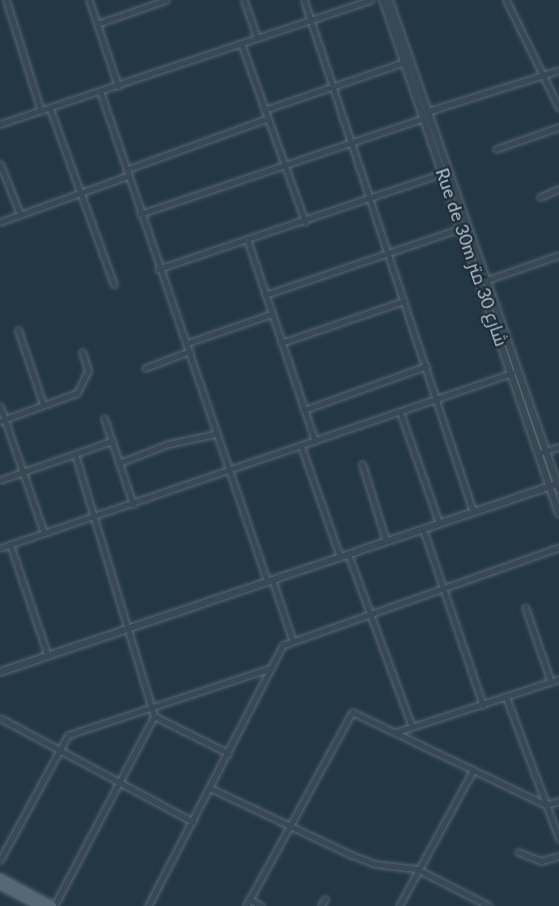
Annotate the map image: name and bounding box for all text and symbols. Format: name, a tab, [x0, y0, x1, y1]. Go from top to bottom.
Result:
street label: Rue de 30m شارع 30 متر	[431, 165, 513, 349]

